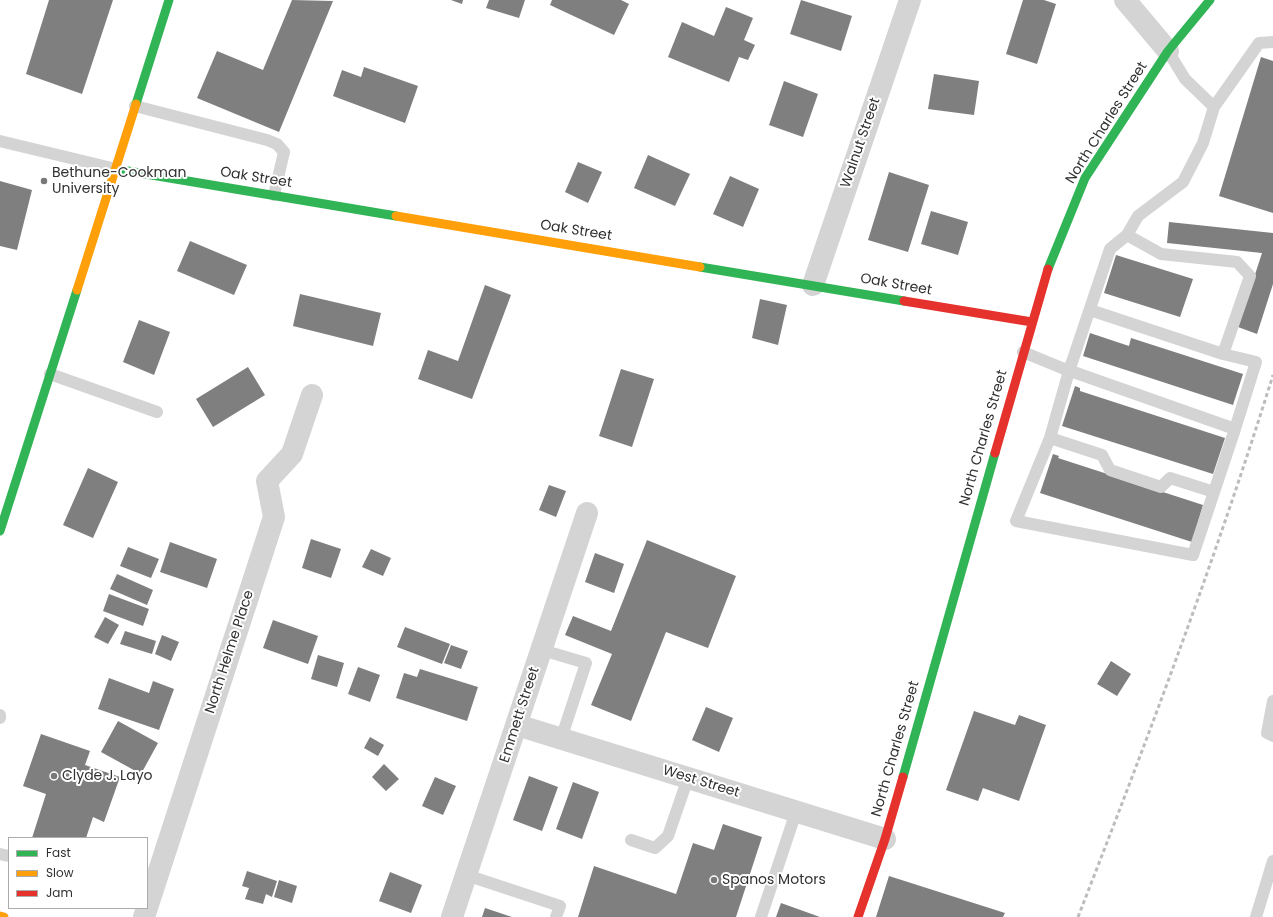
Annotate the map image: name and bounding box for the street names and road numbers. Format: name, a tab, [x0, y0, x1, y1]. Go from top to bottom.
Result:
street label: North Charles Street	[1063, 59, 1151, 187]
street label: Walnut Street	[838, 96, 884, 190]
street label: Oak Street	[219, 164, 293, 192]
street label: Oak Street	[539, 217, 613, 245]
street label: Oak Street	[859, 270, 933, 300]
street label: North Charles Street	[957, 368, 1011, 508]
street label: North Helme Place	[202, 588, 258, 716]
street label: Emmett Street	[497, 665, 543, 765]
street label: North Charles Street	[869, 679, 923, 819]
street label: West Street	[661, 762, 741, 802]

